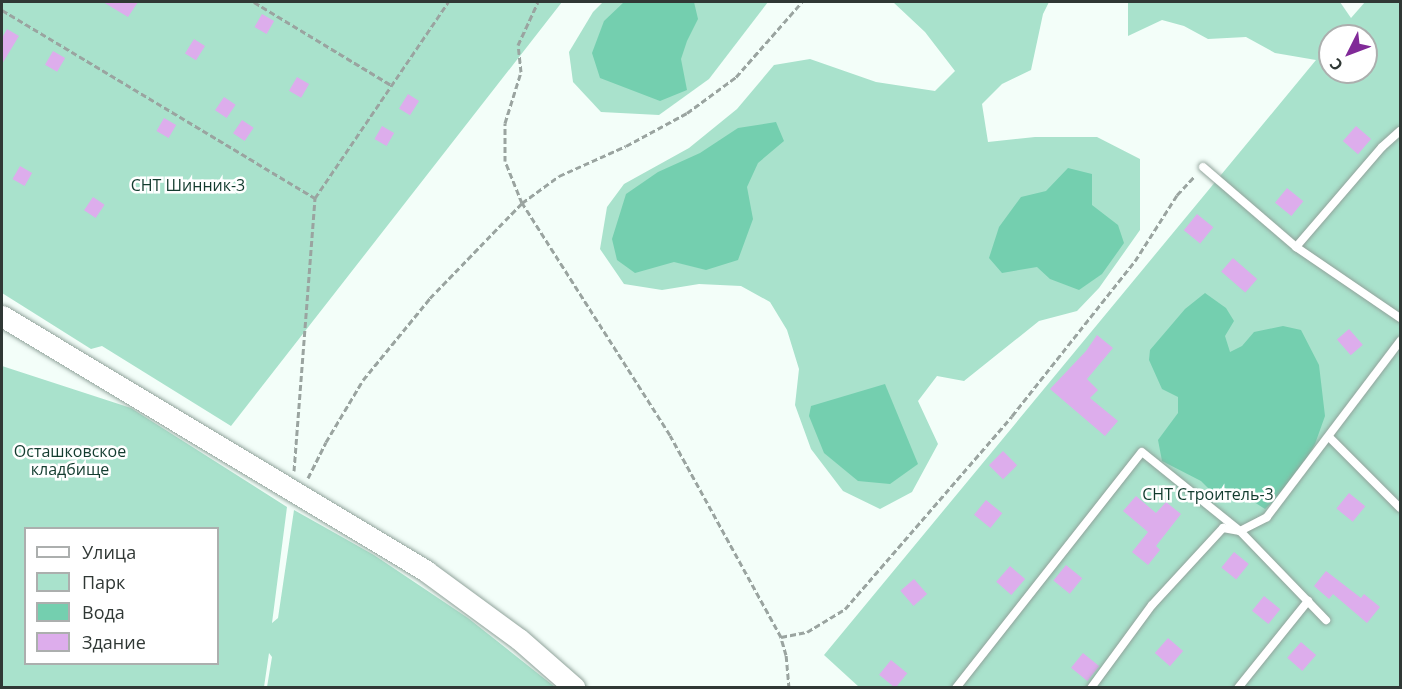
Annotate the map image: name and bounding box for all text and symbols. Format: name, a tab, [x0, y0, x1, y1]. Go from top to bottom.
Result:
north arrow	[1318, 24, 1378, 84]
text: С	[1325, 54, 1348, 76]
park label: СНТ Шинник-3	[131, 175, 245, 195]
park label: Осташковское кладбище	[14, 441, 126, 479]
park label: СНТ Строитель-3	[1142, 484, 1274, 504]
legend	[24, 527, 219, 665]
text: Улица	[82, 540, 136, 564]
text: Парк	[82, 570, 125, 594]
text: Вода	[82, 600, 125, 624]
text: Здание	[82, 630, 146, 654]

